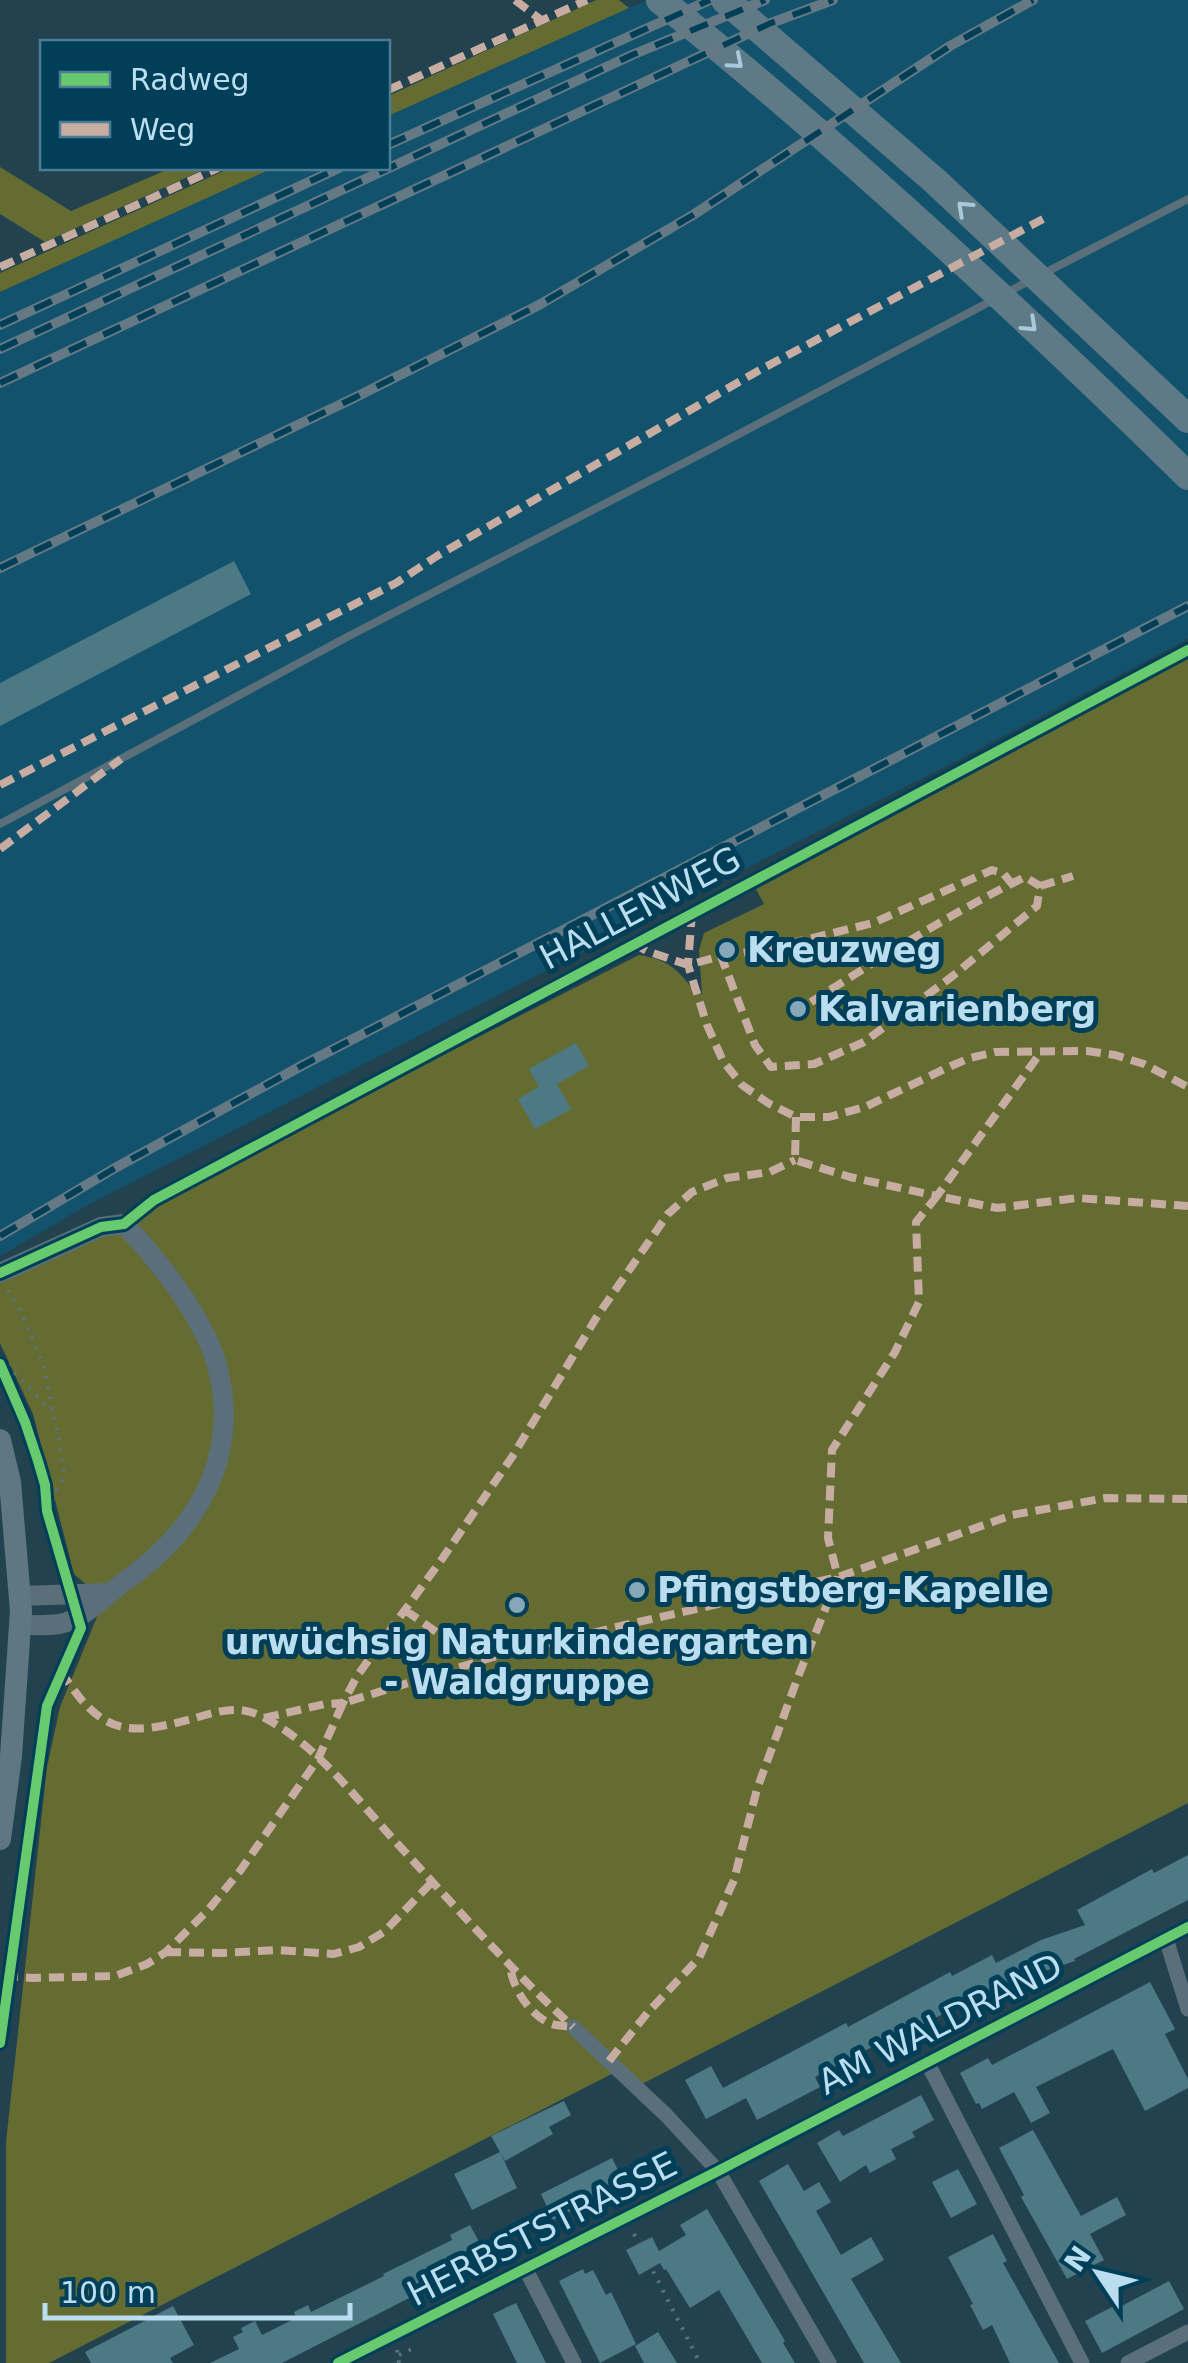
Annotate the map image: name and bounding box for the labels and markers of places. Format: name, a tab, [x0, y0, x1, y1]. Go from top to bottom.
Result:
place label: Kreuzweg	[747, 930, 942, 970]
marker: Kreuzweg	[716, 939, 738, 961]
place label: Kalvarienberg	[818, 989, 1096, 1029]
marker: Kalvarienberg	[787, 998, 809, 1020]
place label: Pfingstberg-Kapelle	[657, 1570, 1049, 1610]
marker: Pfingstberg-Kapelle	[626, 1579, 648, 1601]
marker: urwüchsig Naturkindergarten - Waldgruppe	[506, 1594, 528, 1616]
place label: urwüchsig Naturkindergarten - Waldgruppe	[225, 1622, 809, 1702]

